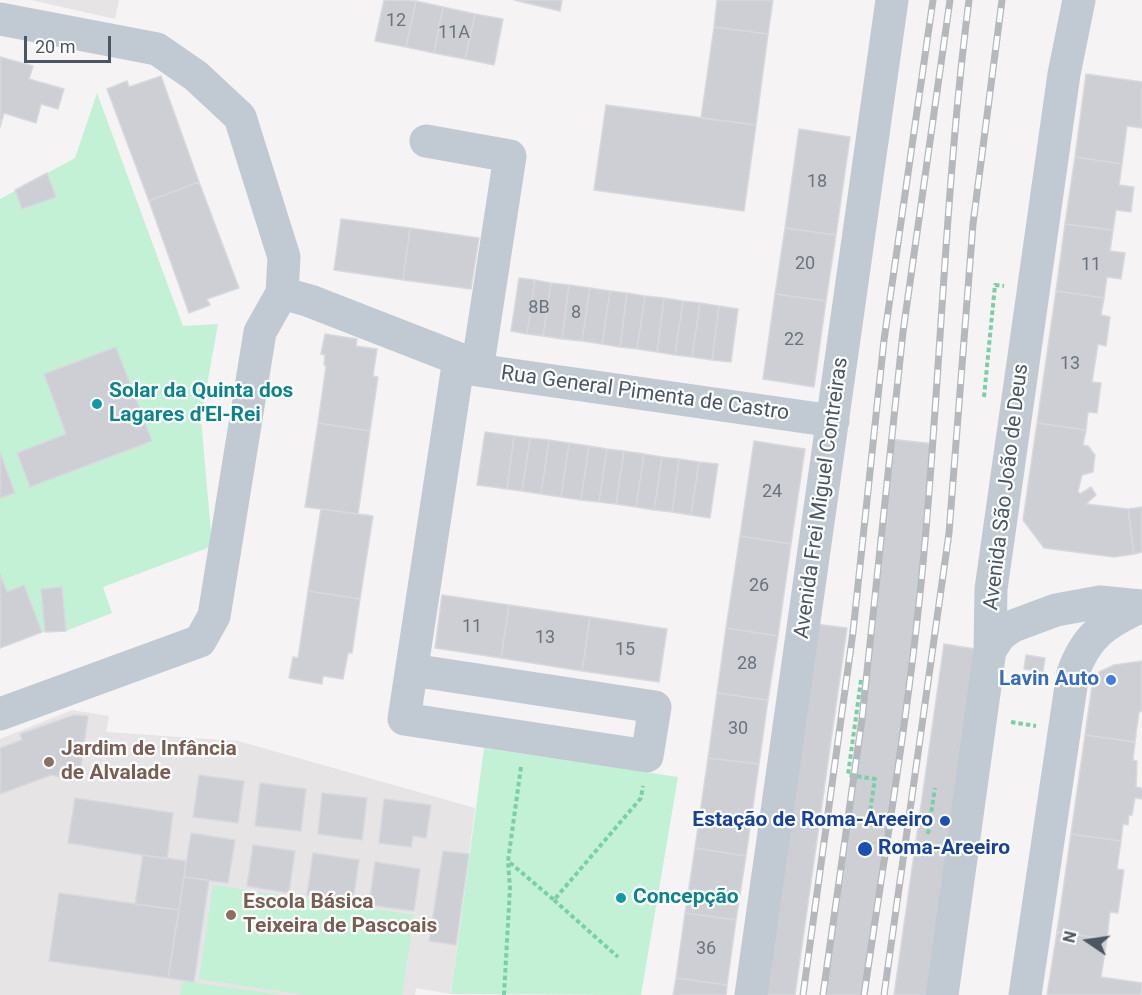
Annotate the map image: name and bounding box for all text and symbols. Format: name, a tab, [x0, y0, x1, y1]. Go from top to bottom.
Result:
house number: 12	[386, 10, 406, 32]
house number: 11A	[438, 22, 470, 44]
scale bar	[27, 24, 114, 62]
text: 20 m	[35, 36, 75, 57]
house number: 18	[807, 171, 827, 193]
house number: 20	[795, 253, 815, 275]
house number: 11	[1081, 254, 1101, 276]
house number: 8B	[528, 297, 550, 319]
house number: 8	[571, 302, 581, 324]
house number: 22	[784, 329, 804, 351]
house number: 13	[1060, 353, 1080, 375]
street label: Avenida Frei Miguel Contreiras	[790, 356, 854, 640]
street label: Rua General Pimenta de Castro	[499, 361, 791, 427]
street label: Avenida São João de Deus	[979, 362, 1035, 612]
place label: Solar da Quinta dos Lagares d'El-Rei	[109, 379, 293, 429]
marker: Solar da Quinta dos Lagares d'El-Rei	[90, 397, 104, 411]
house number: 24	[762, 481, 782, 503]
house number: 26	[749, 575, 769, 597]
house number: 11	[462, 616, 482, 638]
house number: 13	[535, 627, 555, 649]
house number: 15	[615, 639, 635, 661]
house number: 28	[737, 653, 757, 675]
place label: Lavin Auto	[999, 667, 1099, 693]
marker: Lavin Auto	[1104, 673, 1118, 687]
house number: 30	[728, 718, 748, 740]
place label: Jardim de Infância de Alvalade	[61, 737, 237, 787]
marker: Jardim de Infância de Alvalade	[42, 755, 56, 769]
place label: Estação de Roma-Areeiro	[692, 808, 933, 834]
marker: Estação de Roma-Areeiro	[938, 814, 952, 828]
place label: Roma-Areeiro	[878, 836, 1010, 862]
marker: Roma-Areeiro	[856, 840, 874, 858]
place label: Concepção	[633, 885, 738, 911]
place label: Escola Básica Teixeira de Pascoais	[243, 890, 437, 940]
marker: Concepção	[614, 891, 628, 905]
marker: Escola Básica Teixeira de Pascoais	[224, 908, 238, 922]
north arrow	[1058, 911, 1118, 971]
text: N	[1059, 929, 1080, 944]
house number: 36	[696, 938, 716, 960]

